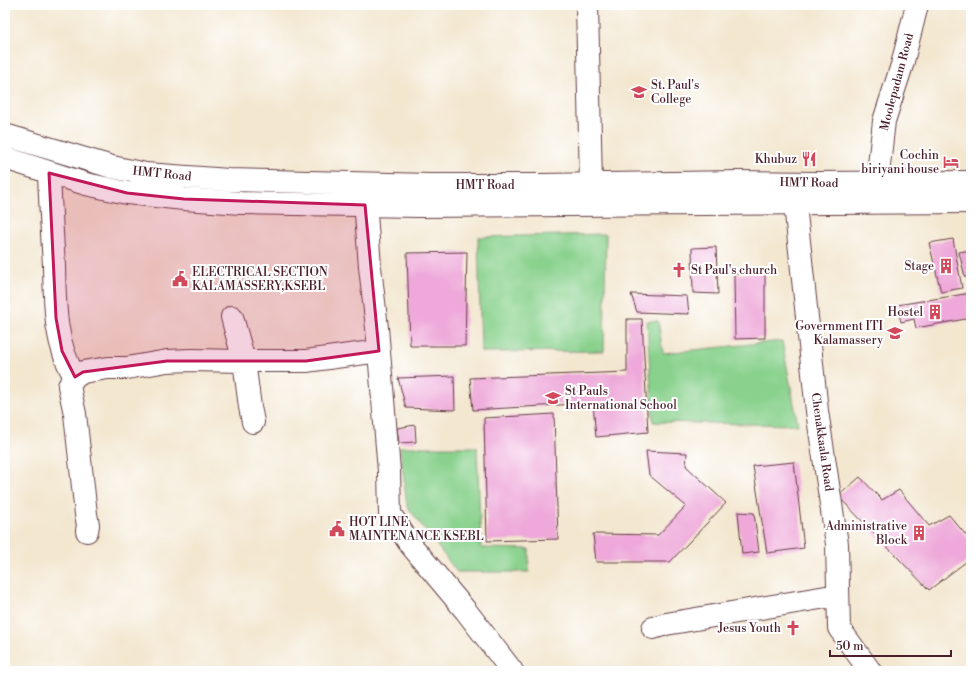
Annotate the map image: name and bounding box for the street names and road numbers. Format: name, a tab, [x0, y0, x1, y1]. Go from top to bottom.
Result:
street label: Moolepadam Road	[877, 31, 917, 132]
street label: HMT Road	[132, 163, 192, 185]
street label: HMT Road	[779, 175, 839, 191]
street label: HMT Road	[456, 178, 515, 193]
street label: Chenakkaala Road	[808, 392, 836, 493]

